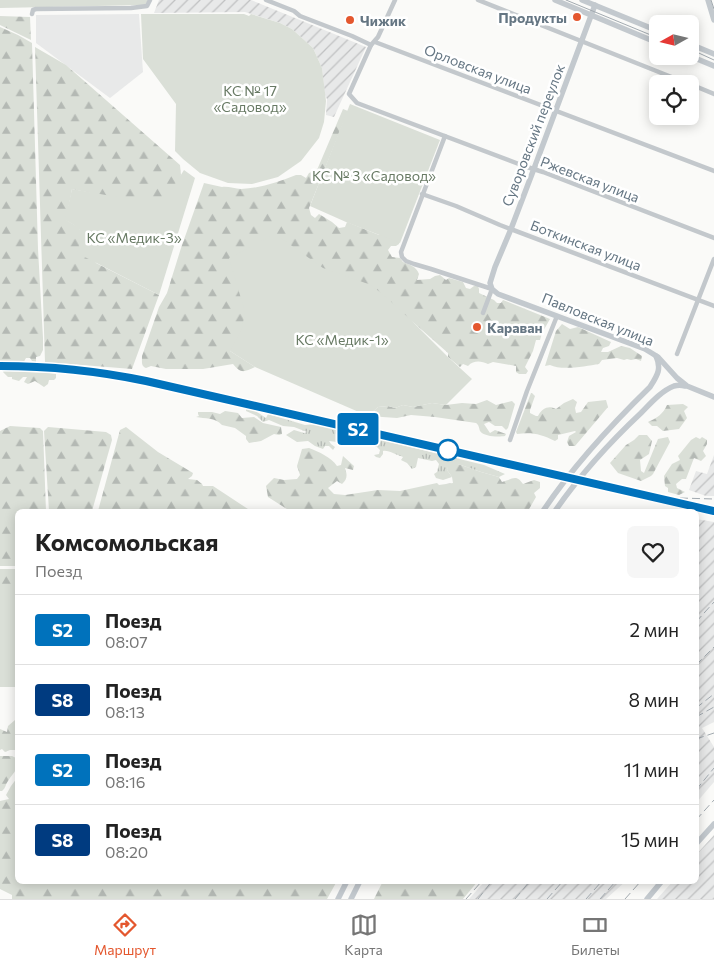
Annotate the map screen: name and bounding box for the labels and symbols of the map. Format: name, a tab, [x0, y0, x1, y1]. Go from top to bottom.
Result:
place label: Продукты	[498, 9, 567, 26]
marker: Продукты	[571, 11, 583, 23]
place label: Чижик	[360, 12, 406, 29]
marker: Чижик	[344, 14, 356, 26]
north arrow	[649, 15, 699, 65]
street label: Орловская улица	[422, 41, 534, 97]
street label: Суворовский переулок	[498, 61, 568, 209]
park label: КС № 17 «Садовод»	[213, 82, 287, 115]
street label: Ржевская улица	[538, 152, 642, 206]
park label: КС № 3 «Садовод»	[312, 167, 436, 184]
street label: Боткинская улица	[528, 216, 644, 274]
park label: КС «Медик-3»	[86, 229, 182, 246]
street label: Павловская улица	[540, 289, 656, 349]
place label: Караван	[487, 319, 543, 336]
marker: Караван	[471, 321, 483, 333]
park label: КС «Медик-1»	[295, 331, 389, 348]
line badge: S2	[336, 413, 380, 445]
unlabelled marker	[437, 439, 459, 461]

